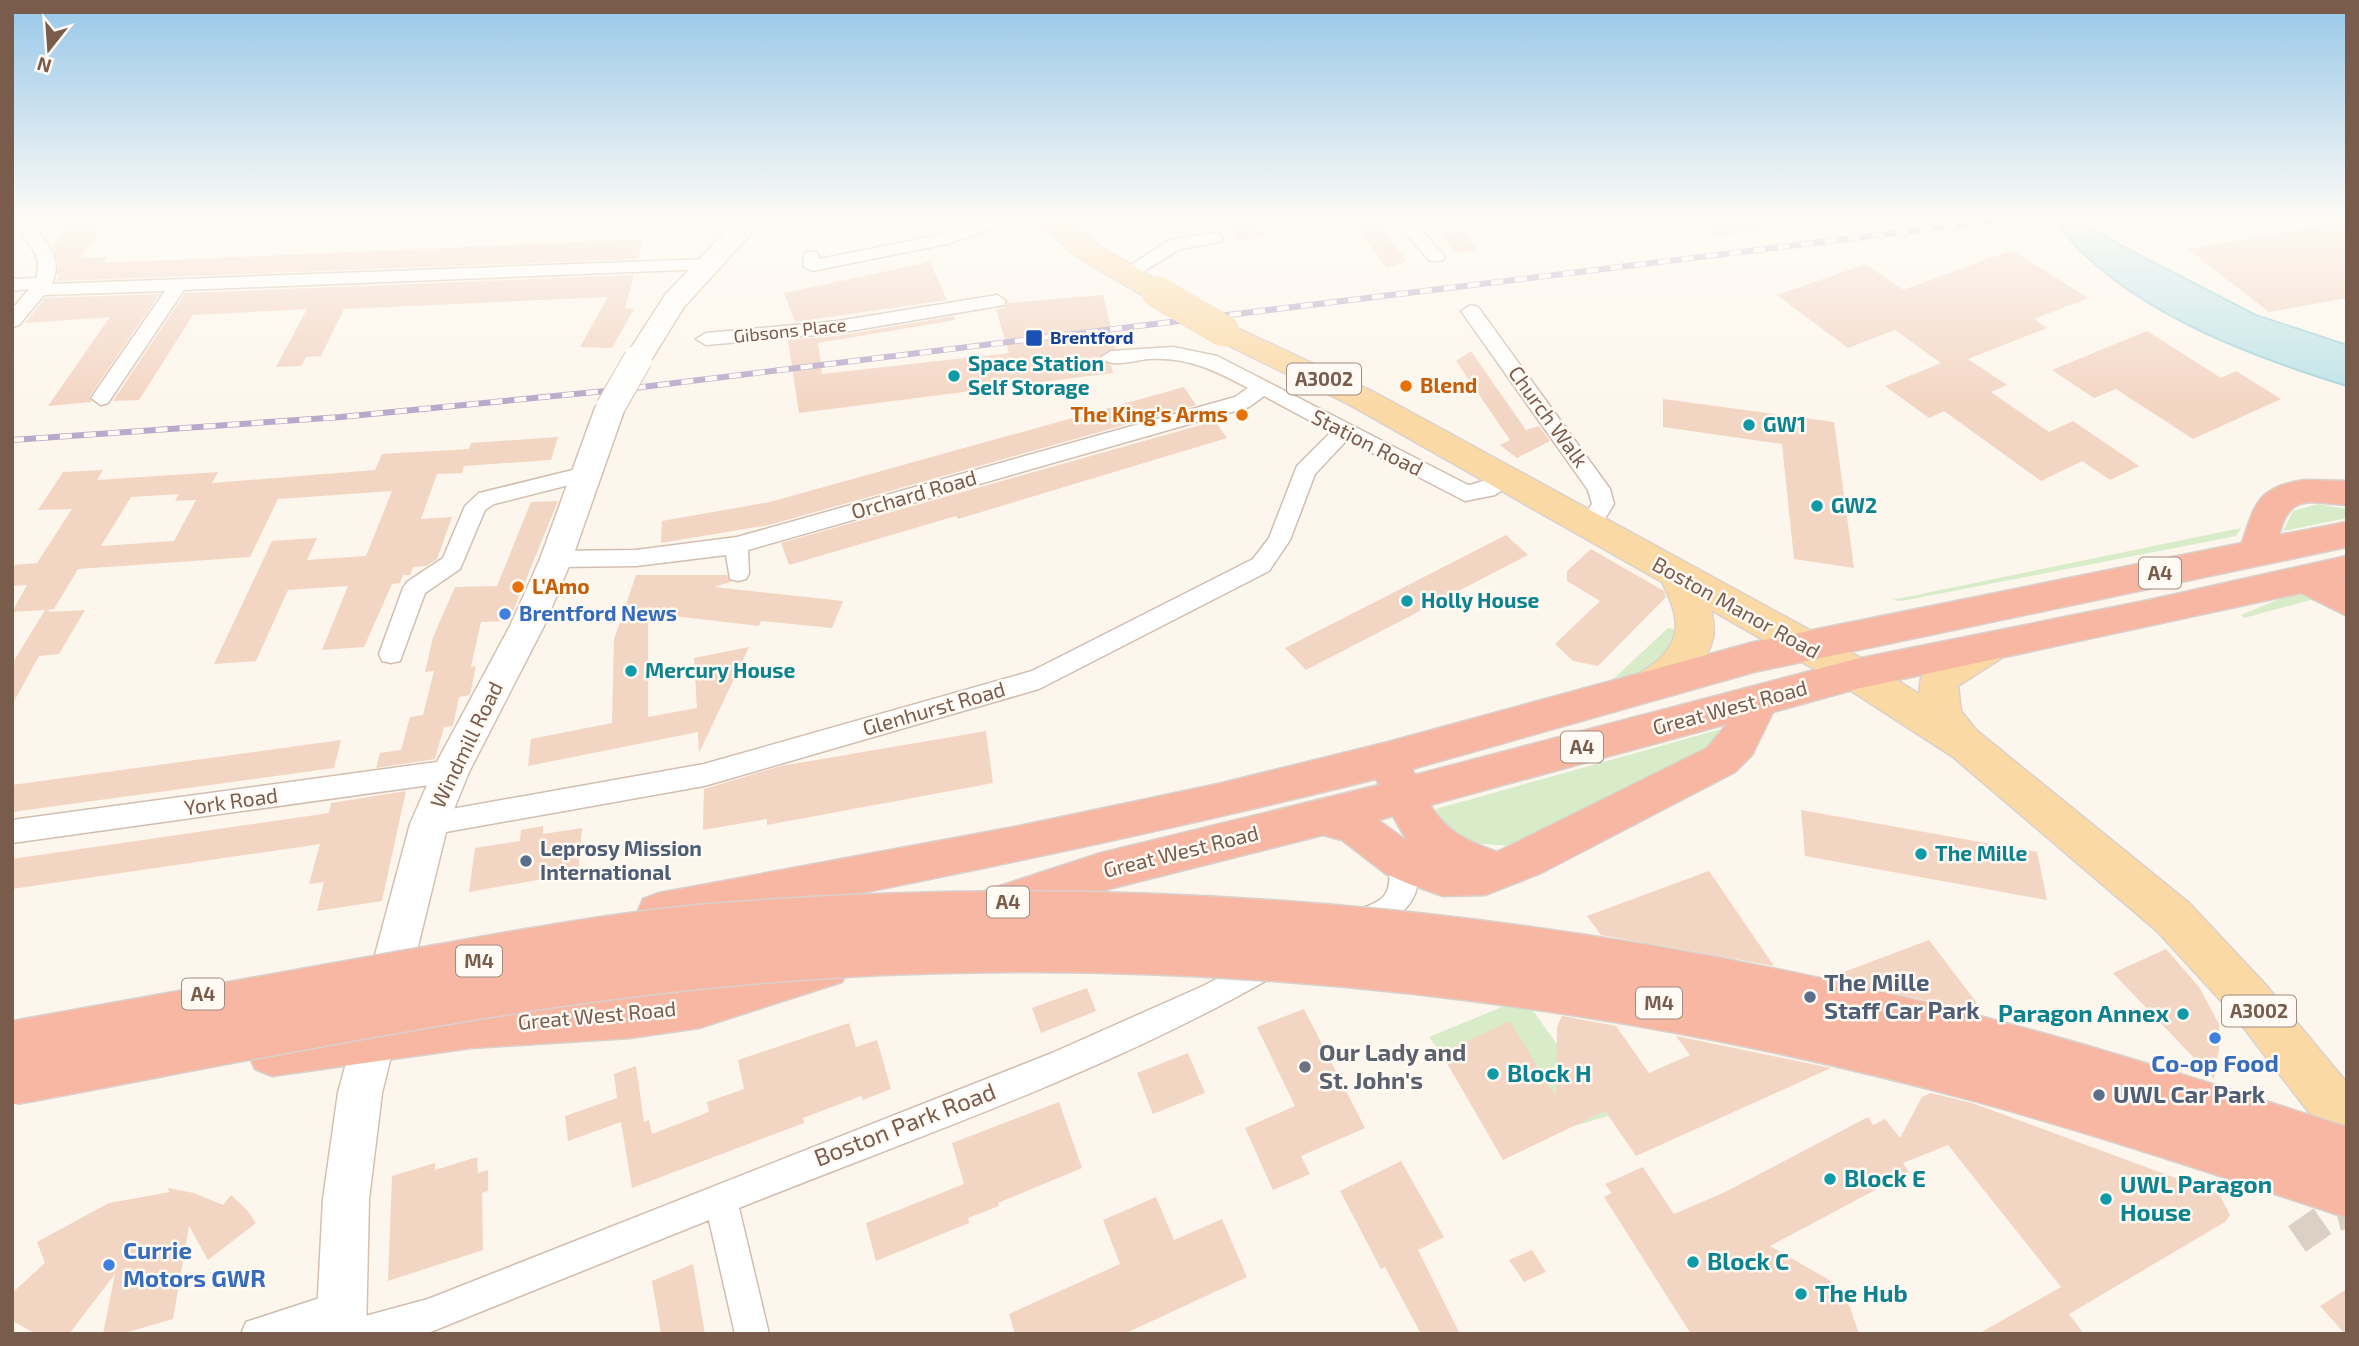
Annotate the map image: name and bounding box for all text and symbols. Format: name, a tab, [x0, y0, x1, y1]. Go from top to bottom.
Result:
north arrow	[14, 14, 84, 84]
text: N	[34, 53, 54, 79]
street label: Gibsons Place	[732, 313, 847, 347]
place label: Brentford	[1050, 326, 1134, 348]
marker: Brentford	[1024, 328, 1044, 348]
place label: Space Station Self Storage	[968, 350, 1104, 399]
street label: Church Walk	[1504, 361, 1595, 472]
road number: A3002	[1287, 364, 1361, 394]
marker: Space Station Self Storage	[946, 368, 962, 384]
place label: Blend	[1420, 372, 1477, 397]
marker: Blend	[1398, 378, 1414, 394]
place label: The King's Arms	[1070, 401, 1228, 426]
street label: Station Road	[1308, 403, 1428, 480]
marker: The King's Arms	[1234, 407, 1250, 423]
place label: GW1	[1763, 411, 1806, 436]
marker: GW1	[1741, 417, 1757, 433]
street label: Orchard Road	[848, 464, 979, 523]
place label: GW2	[1831, 492, 1877, 517]
marker: GW2	[1809, 498, 1825, 514]
street label: Boston Manor Road	[1649, 550, 1825, 663]
road number: A4	[2139, 558, 2181, 588]
place label: L'Amo	[532, 573, 590, 598]
marker: L'Amo	[510, 579, 526, 595]
place label: Holly House	[1421, 587, 1540, 613]
marker: Holly House	[1399, 593, 1415, 609]
place label: Brentford News	[519, 600, 677, 625]
marker: Brentford News	[497, 606, 513, 622]
place label: Mercury House	[645, 657, 795, 683]
marker: Mercury House	[623, 663, 639, 679]
street label: Great West Road	[1650, 674, 1810, 739]
street label: Glenhurst Road	[859, 675, 1008, 740]
street label: Windmill Road	[424, 677, 507, 812]
road number: A4	[1561, 732, 1603, 762]
street label: York Road	[182, 782, 279, 819]
street label: Great West Road	[1100, 819, 1261, 882]
place label: Leprosy Mission International	[540, 835, 702, 884]
place label: The Mille	[1935, 840, 2027, 865]
marker: The Mille	[1913, 846, 1929, 862]
marker: Leprosy Mission International	[518, 853, 534, 869]
road number: A4	[987, 887, 1029, 918]
road number: M4	[456, 945, 502, 976]
place label: The Mille Staff Car Park	[1824, 967, 1980, 1024]
road number: A4	[182, 978, 224, 1010]
road number: M4	[1636, 987, 1682, 1018]
marker: The Mille Staff Car Park	[1802, 989, 1818, 1005]
street label: Great West Road	[517, 995, 677, 1034]
road number: A3002	[2222, 995, 2296, 1026]
place label: Paragon Annex	[1998, 998, 2169, 1027]
marker: Paragon Annex	[2175, 1006, 2191, 1022]
marker: Co-op Food	[2207, 1030, 2223, 1046]
place label: Our Lady and St. John's	[1319, 1037, 1466, 1094]
place label: Co-op Food	[2151, 1048, 2279, 1077]
place label: Block H	[1507, 1058, 1592, 1087]
marker: Our Lady and St. John's	[1297, 1059, 1313, 1075]
marker: Block H	[1485, 1066, 1501, 1082]
street label: Boston Park Road	[810, 1076, 999, 1172]
place label: UWL Car Park	[2113, 1079, 2266, 1108]
marker: UWL Car Park	[2091, 1087, 2107, 1103]
place label: Block E	[1844, 1163, 1926, 1192]
place label: UWL Paragon House	[2120, 1169, 2272, 1226]
marker: Block E	[1822, 1171, 1838, 1187]
marker: UWL Paragon House	[2098, 1191, 2114, 1207]
place label: Currie Motors GWR	[123, 1235, 266, 1292]
place label: Block C	[1707, 1246, 1789, 1275]
marker: Block C	[1685, 1254, 1701, 1270]
marker: Currie Motors GWR	[101, 1257, 117, 1273]
place label: The Hub	[1815, 1278, 1908, 1307]
marker: The Hub	[1793, 1286, 1809, 1302]

